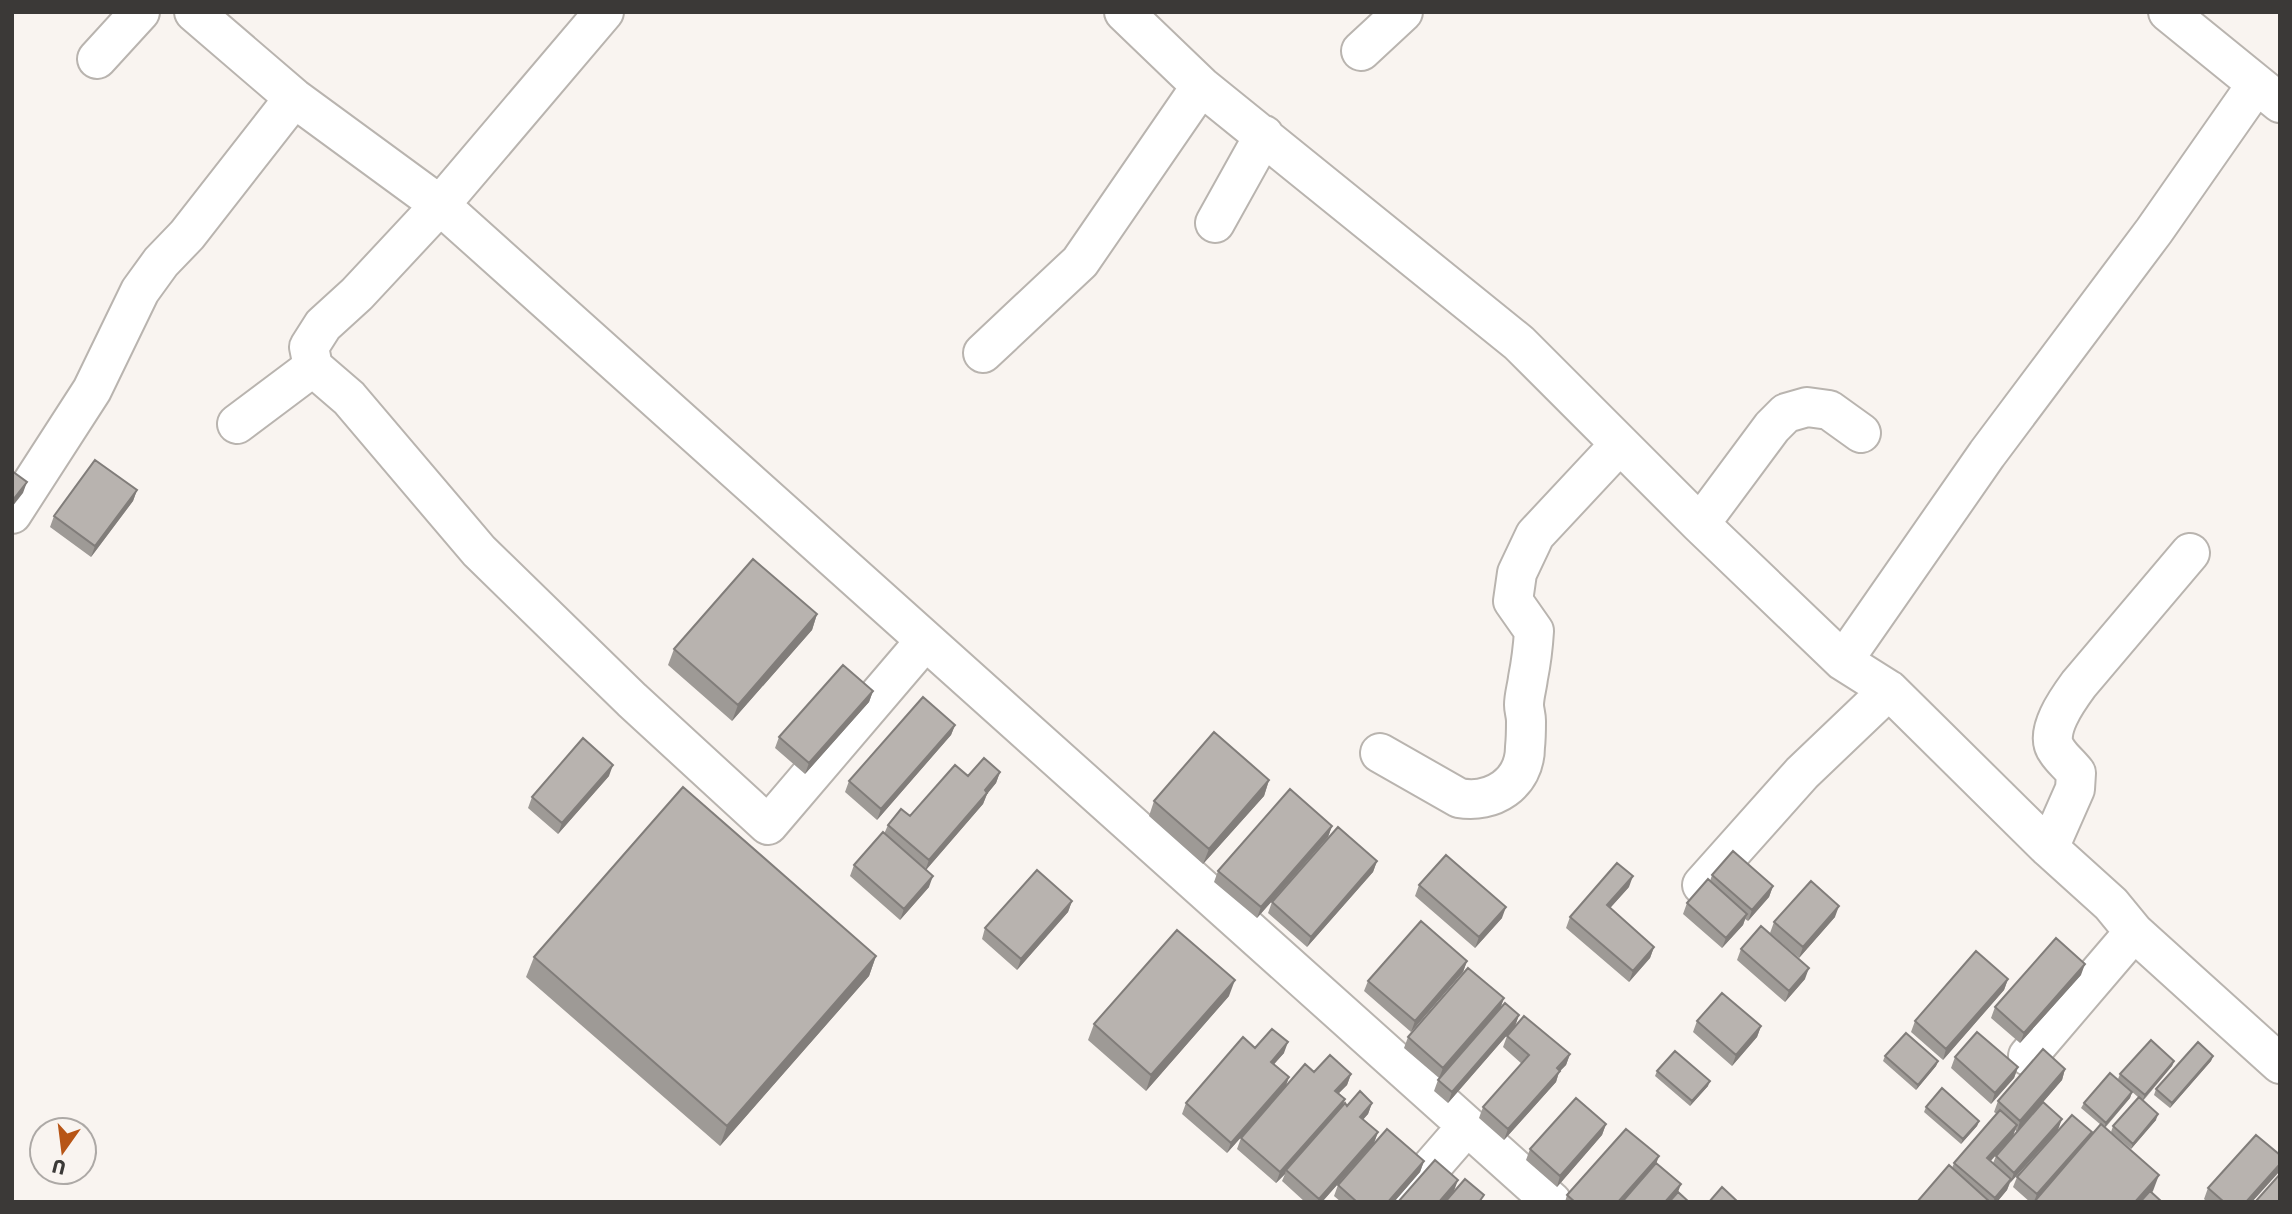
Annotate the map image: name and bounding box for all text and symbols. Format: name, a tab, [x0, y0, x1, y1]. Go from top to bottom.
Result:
north arrow	[28, 1116, 98, 1186]
text: U	[49, 1152, 69, 1182]

